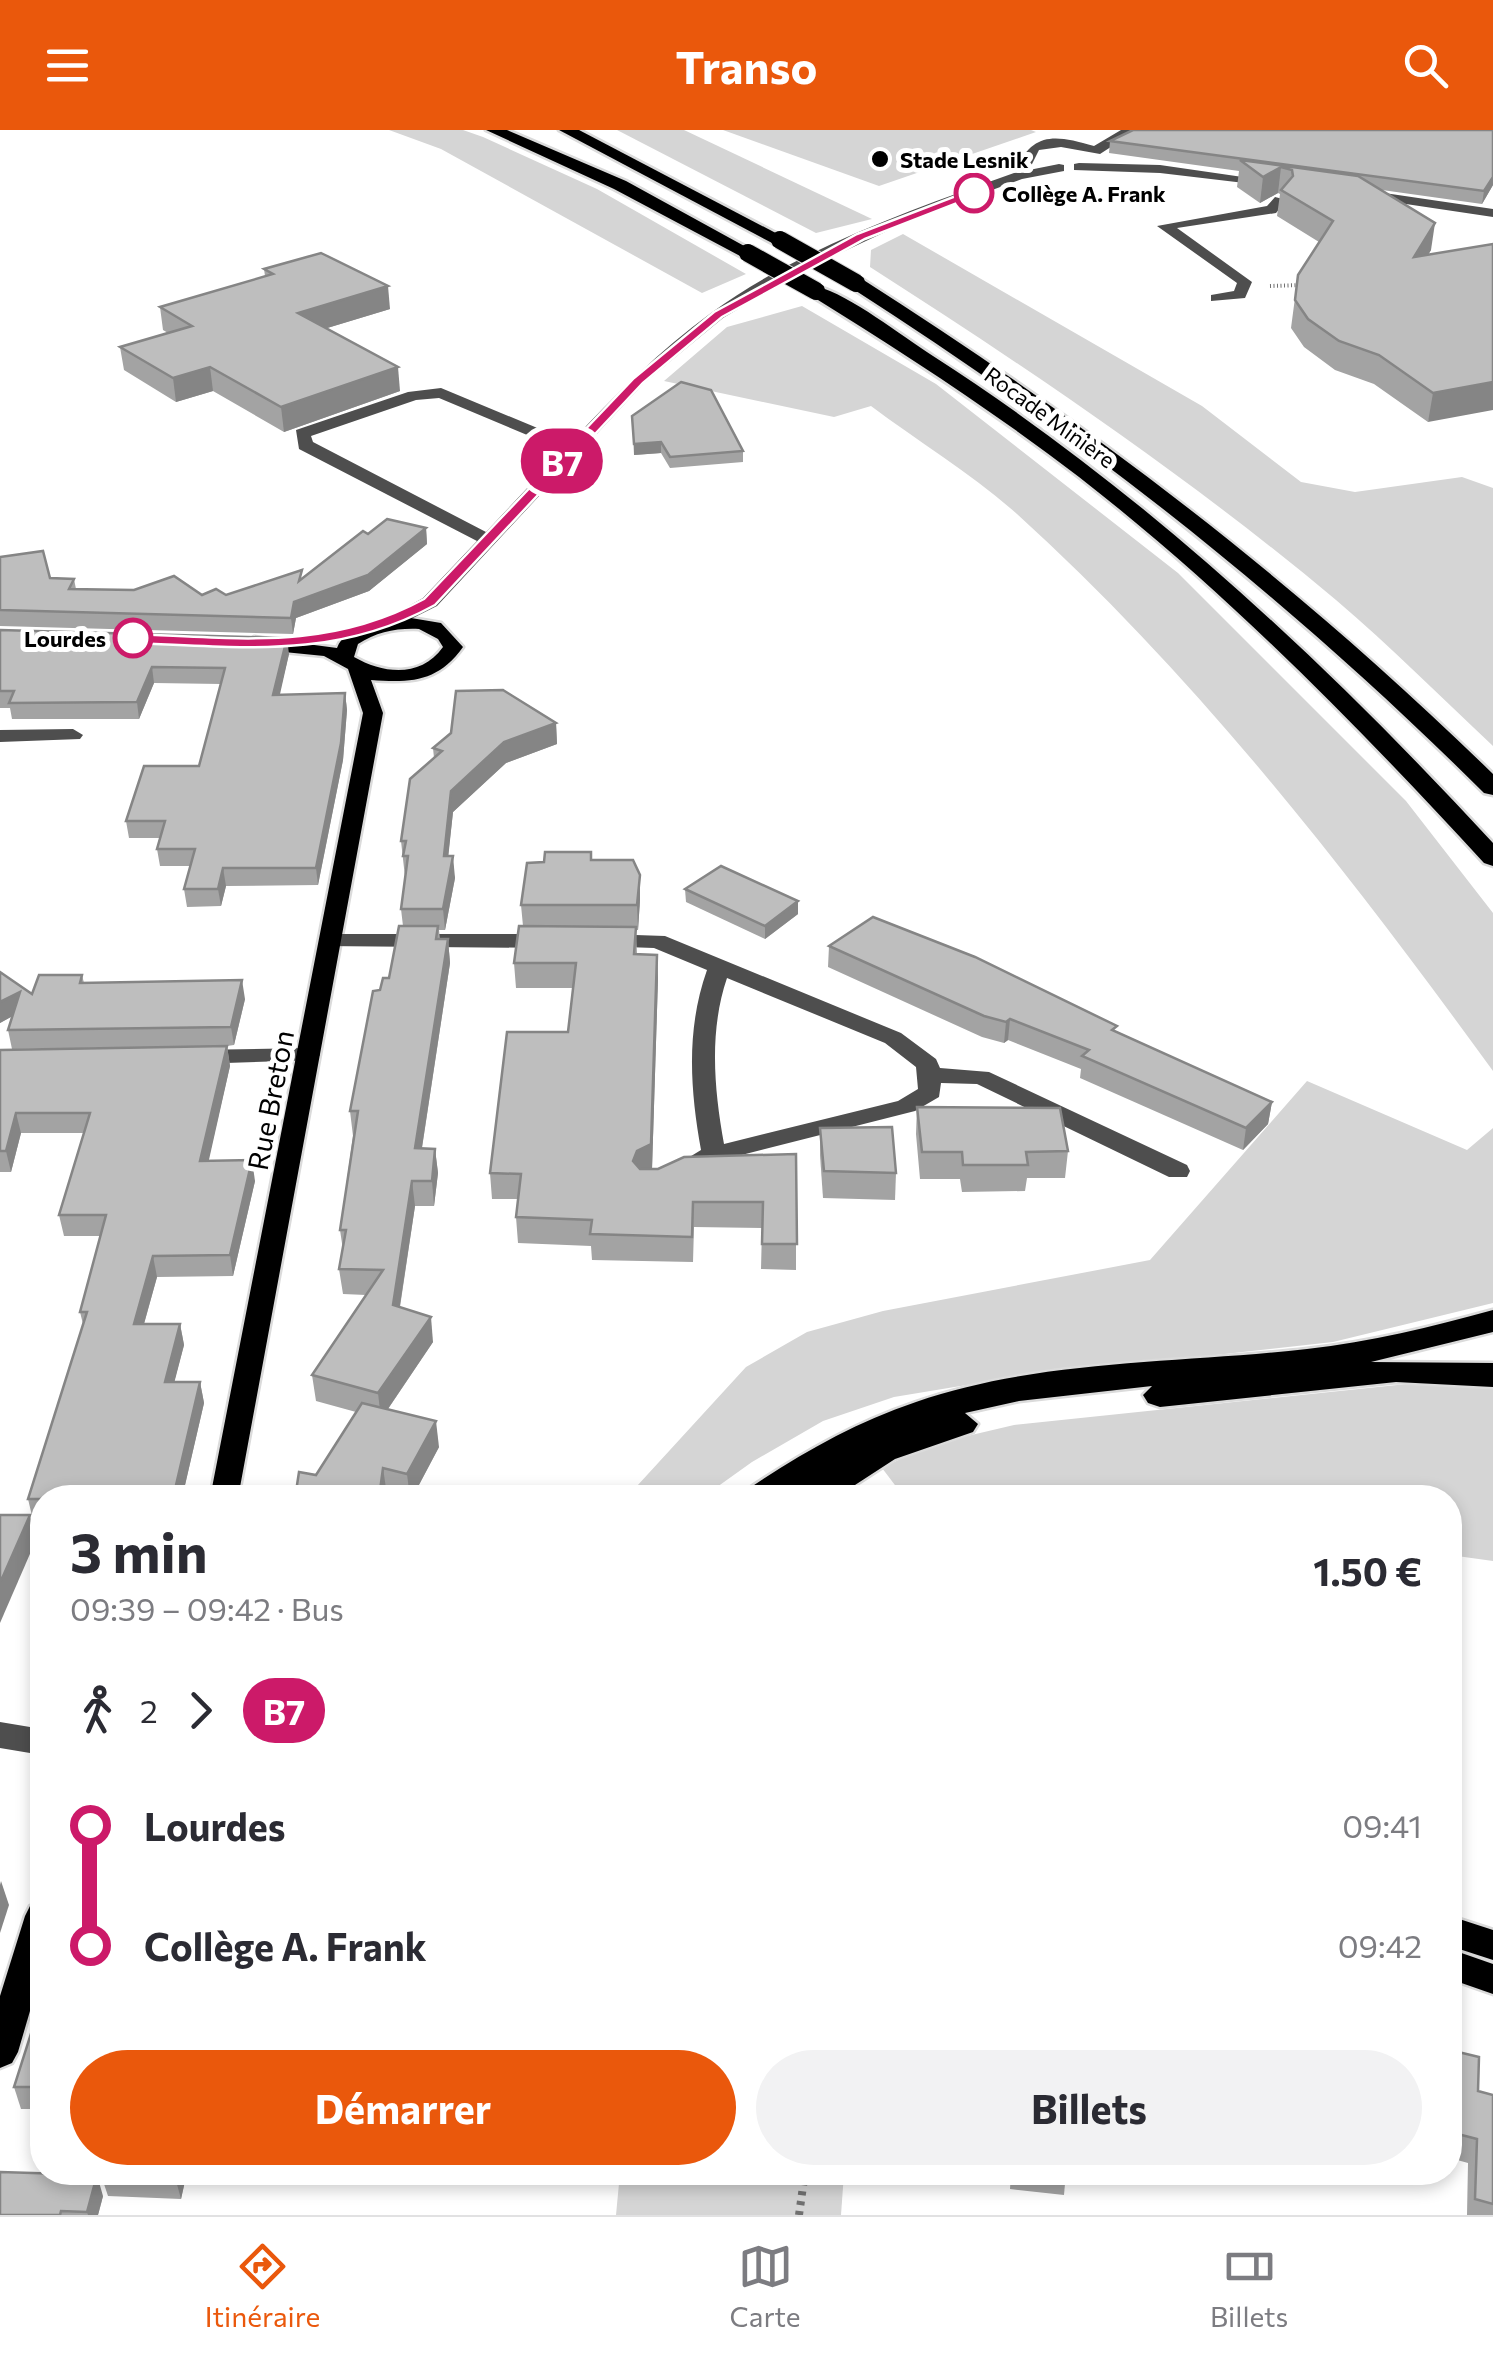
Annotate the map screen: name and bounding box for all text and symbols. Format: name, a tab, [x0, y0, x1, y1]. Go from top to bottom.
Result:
icon: menu	[40, 38, 95, 93]
text: Transo	[676, 38, 817, 93]
icon: search	[1398, 38, 1453, 93]
place label: Stade Lesnik	[900, 146, 1029, 173]
marker: Stade Lesnik	[869, 148, 891, 170]
marker: Collège A. Frank	[955, 174, 993, 212]
place label: Collège A. Frank	[1002, 180, 1166, 207]
street label: Rocade Minière	[979, 361, 1121, 473]
line badge: B7	[517, 428, 607, 494]
text: B7	[541, 440, 583, 483]
marker: Lourdes	[114, 619, 152, 657]
place label: Lourdes	[24, 625, 106, 652]
street label: Rue Breton	[240, 1027, 300, 1173]
text: 3 min	[70, 1517, 208, 1584]
text: 1.50 €	[1313, 1547, 1422, 1594]
text: 09:39 – 09:42 · Bus	[70, 1588, 344, 1628]
icon: walk	[70, 1683, 125, 1738]
icon: forward	[173, 1683, 228, 1738]
text: B7	[263, 1689, 305, 1732]
text: 2	[140, 1690, 158, 1730]
text: Lourdes	[144, 1802, 286, 1849]
text: 09:41	[1342, 1805, 1422, 1845]
text: Collège A. Frank	[144, 1922, 427, 1969]
text: 09:42	[1338, 1925, 1422, 1965]
button: Démarrer	[70, 2050, 736, 2165]
button: Billets	[756, 2050, 1422, 2165]
tab: Itinéraire	[205, 2239, 320, 2333]
tab: Carte	[730, 2239, 801, 2333]
tab: Billets	[1210, 2239, 1288, 2333]

